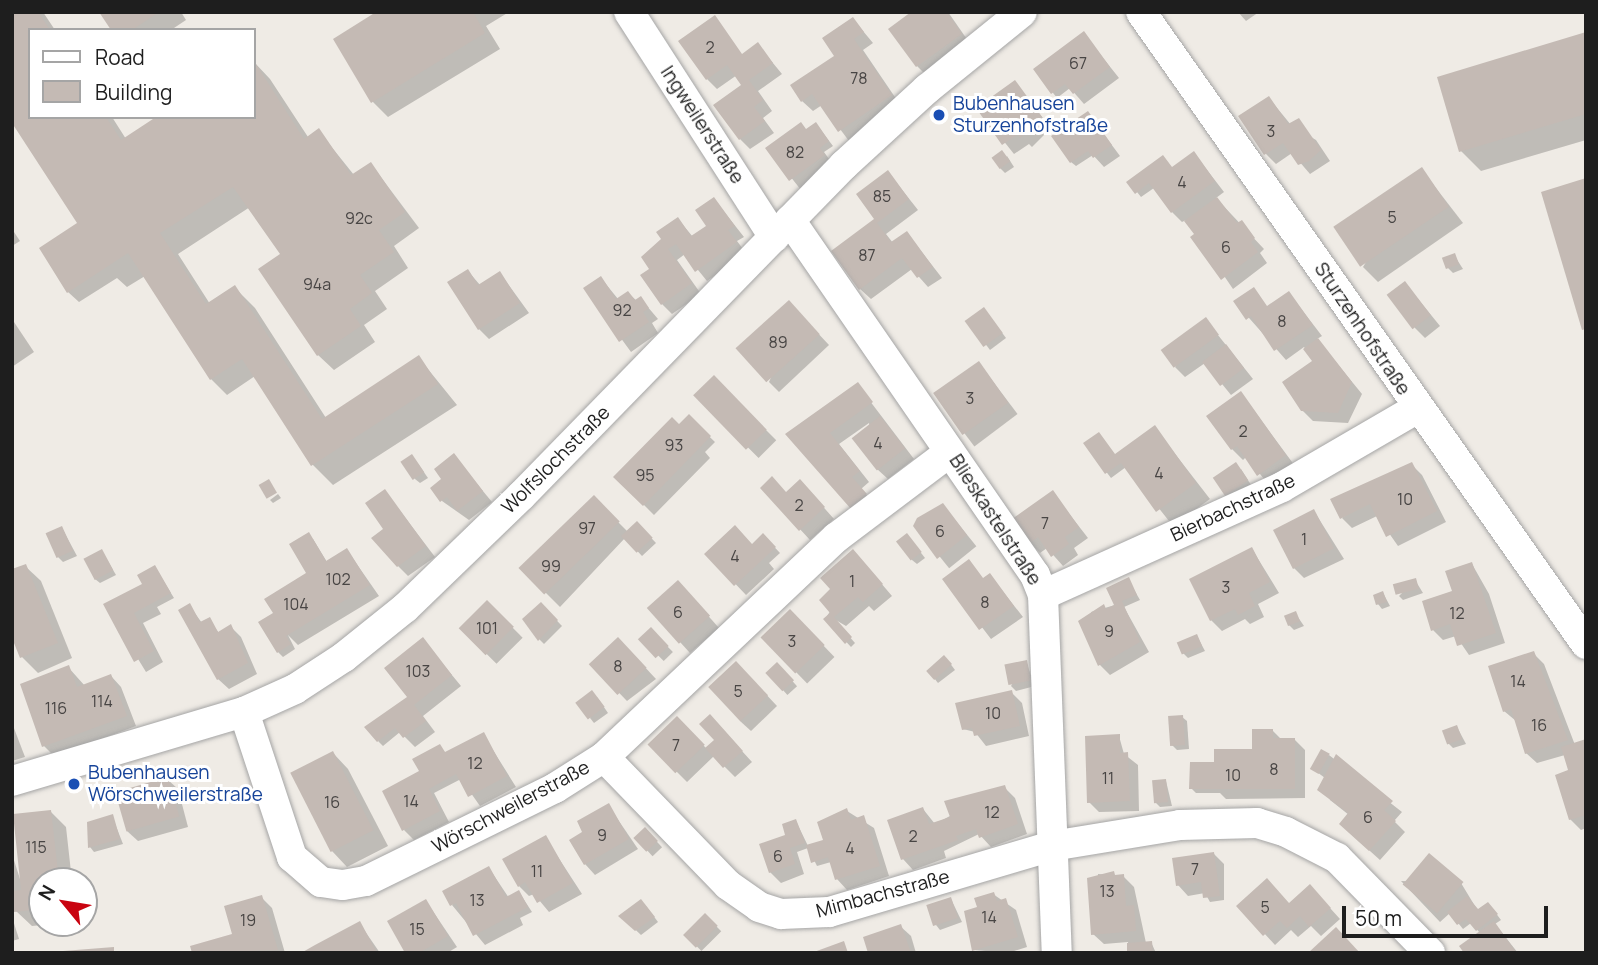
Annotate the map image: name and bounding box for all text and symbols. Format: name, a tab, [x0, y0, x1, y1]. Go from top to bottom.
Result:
legend	[28, 28, 256, 119]
house number: 2	[705, 37, 715, 57]
text: Road	[95, 43, 145, 71]
house number: 67	[1069, 53, 1087, 73]
street label: Ingweilerstraße	[655, 62, 749, 188]
house number: 78	[850, 68, 868, 88]
text: Building	[95, 78, 172, 106]
place label: Bubenhausen Sturzenhofstraße	[953, 93, 1108, 137]
marker: Bubenhausen Sturzenhofstraße	[931, 107, 947, 123]
house number: 3	[1267, 121, 1275, 141]
house number: 82	[786, 142, 804, 162]
house number: 4	[1177, 172, 1187, 192]
house number: 85	[873, 186, 891, 206]
house number: 5	[1387, 207, 1397, 227]
house number: 92c	[345, 208, 373, 228]
house number: 6	[1221, 237, 1231, 257]
house number: 87	[858, 245, 876, 265]
street label: Sturzenhofstraße	[1309, 258, 1415, 400]
house number: 94a	[303, 274, 331, 294]
house number: 92	[612, 300, 632, 320]
house number: 8	[1277, 311, 1287, 331]
house number: 89	[768, 332, 788, 352]
house number: 3	[966, 388, 974, 408]
street label: Wolfslochstraße	[497, 401, 615, 519]
house number: 2	[1238, 421, 1248, 441]
house number: 4	[873, 433, 883, 453]
house number: 93	[665, 435, 683, 455]
street label: Blieskastelstraße	[944, 450, 1046, 590]
house number: 4	[1154, 463, 1164, 483]
house number: 95	[635, 465, 655, 485]
street label: Bierbachstraße	[1167, 469, 1299, 547]
house number: 10	[1397, 489, 1413, 509]
house number: 2	[794, 495, 804, 515]
house number: 7	[1041, 513, 1049, 533]
house number: 97	[578, 518, 596, 538]
house number: 6	[935, 521, 945, 541]
house number: 1	[1301, 529, 1307, 549]
house number: 4	[730, 546, 740, 566]
house number: 99	[541, 556, 561, 576]
house number: 102	[325, 569, 351, 589]
house number: 1	[849, 571, 855, 591]
house number: 3	[1222, 577, 1230, 597]
house number: 8	[980, 592, 990, 612]
house number: 104	[283, 594, 309, 614]
house number: 6	[673, 602, 683, 622]
house number: 12	[1449, 603, 1465, 623]
house number: 101	[476, 618, 498, 638]
house number: 9	[1104, 621, 1114, 641]
house number: 3	[788, 631, 796, 651]
house number: 8	[613, 656, 623, 676]
house number: 103	[406, 661, 430, 681]
house number: 14	[1510, 671, 1526, 691]
house number: 5	[733, 681, 743, 701]
house number: 114	[91, 691, 113, 711]
house number: 116	[45, 698, 67, 718]
house number: 10	[985, 703, 1001, 723]
house number: 16	[1531, 715, 1547, 735]
house number: 7	[672, 735, 680, 755]
house number: 12	[467, 753, 483, 773]
street label: Wörschweilerstraße	[428, 756, 594, 858]
house number: 8	[1269, 759, 1279, 779]
place label: Bubenhausen Wörschweilerstraße	[88, 762, 263, 806]
house number: 10	[1225, 765, 1241, 785]
house number: 11	[1102, 768, 1114, 788]
marker: Bubenhausen Wörschweilerstraße	[66, 776, 82, 792]
house number: 14	[403, 791, 419, 811]
house number: 16	[324, 792, 340, 812]
house number: 12	[984, 802, 1000, 822]
house number: 6	[1363, 807, 1373, 827]
house number: 9	[597, 825, 607, 845]
house number: 2	[908, 826, 918, 846]
house number: 115	[25, 837, 47, 857]
house number: 4	[845, 838, 855, 858]
house number: 6	[773, 846, 783, 866]
house number: 7	[1191, 859, 1199, 879]
house number: 11	[531, 861, 543, 881]
street label: Mimbachstraße	[814, 865, 952, 923]
north arrow	[28, 867, 98, 937]
text: N	[32, 880, 61, 905]
house number: 13	[1099, 881, 1115, 901]
house number: 13	[469, 890, 485, 910]
scale bar	[1346, 892, 1552, 936]
house number: 5	[1260, 897, 1270, 917]
text: 50 m	[1355, 904, 1402, 932]
house number: 14	[981, 907, 997, 927]
house number: 19	[240, 910, 256, 930]
house number: 15	[409, 919, 425, 939]

